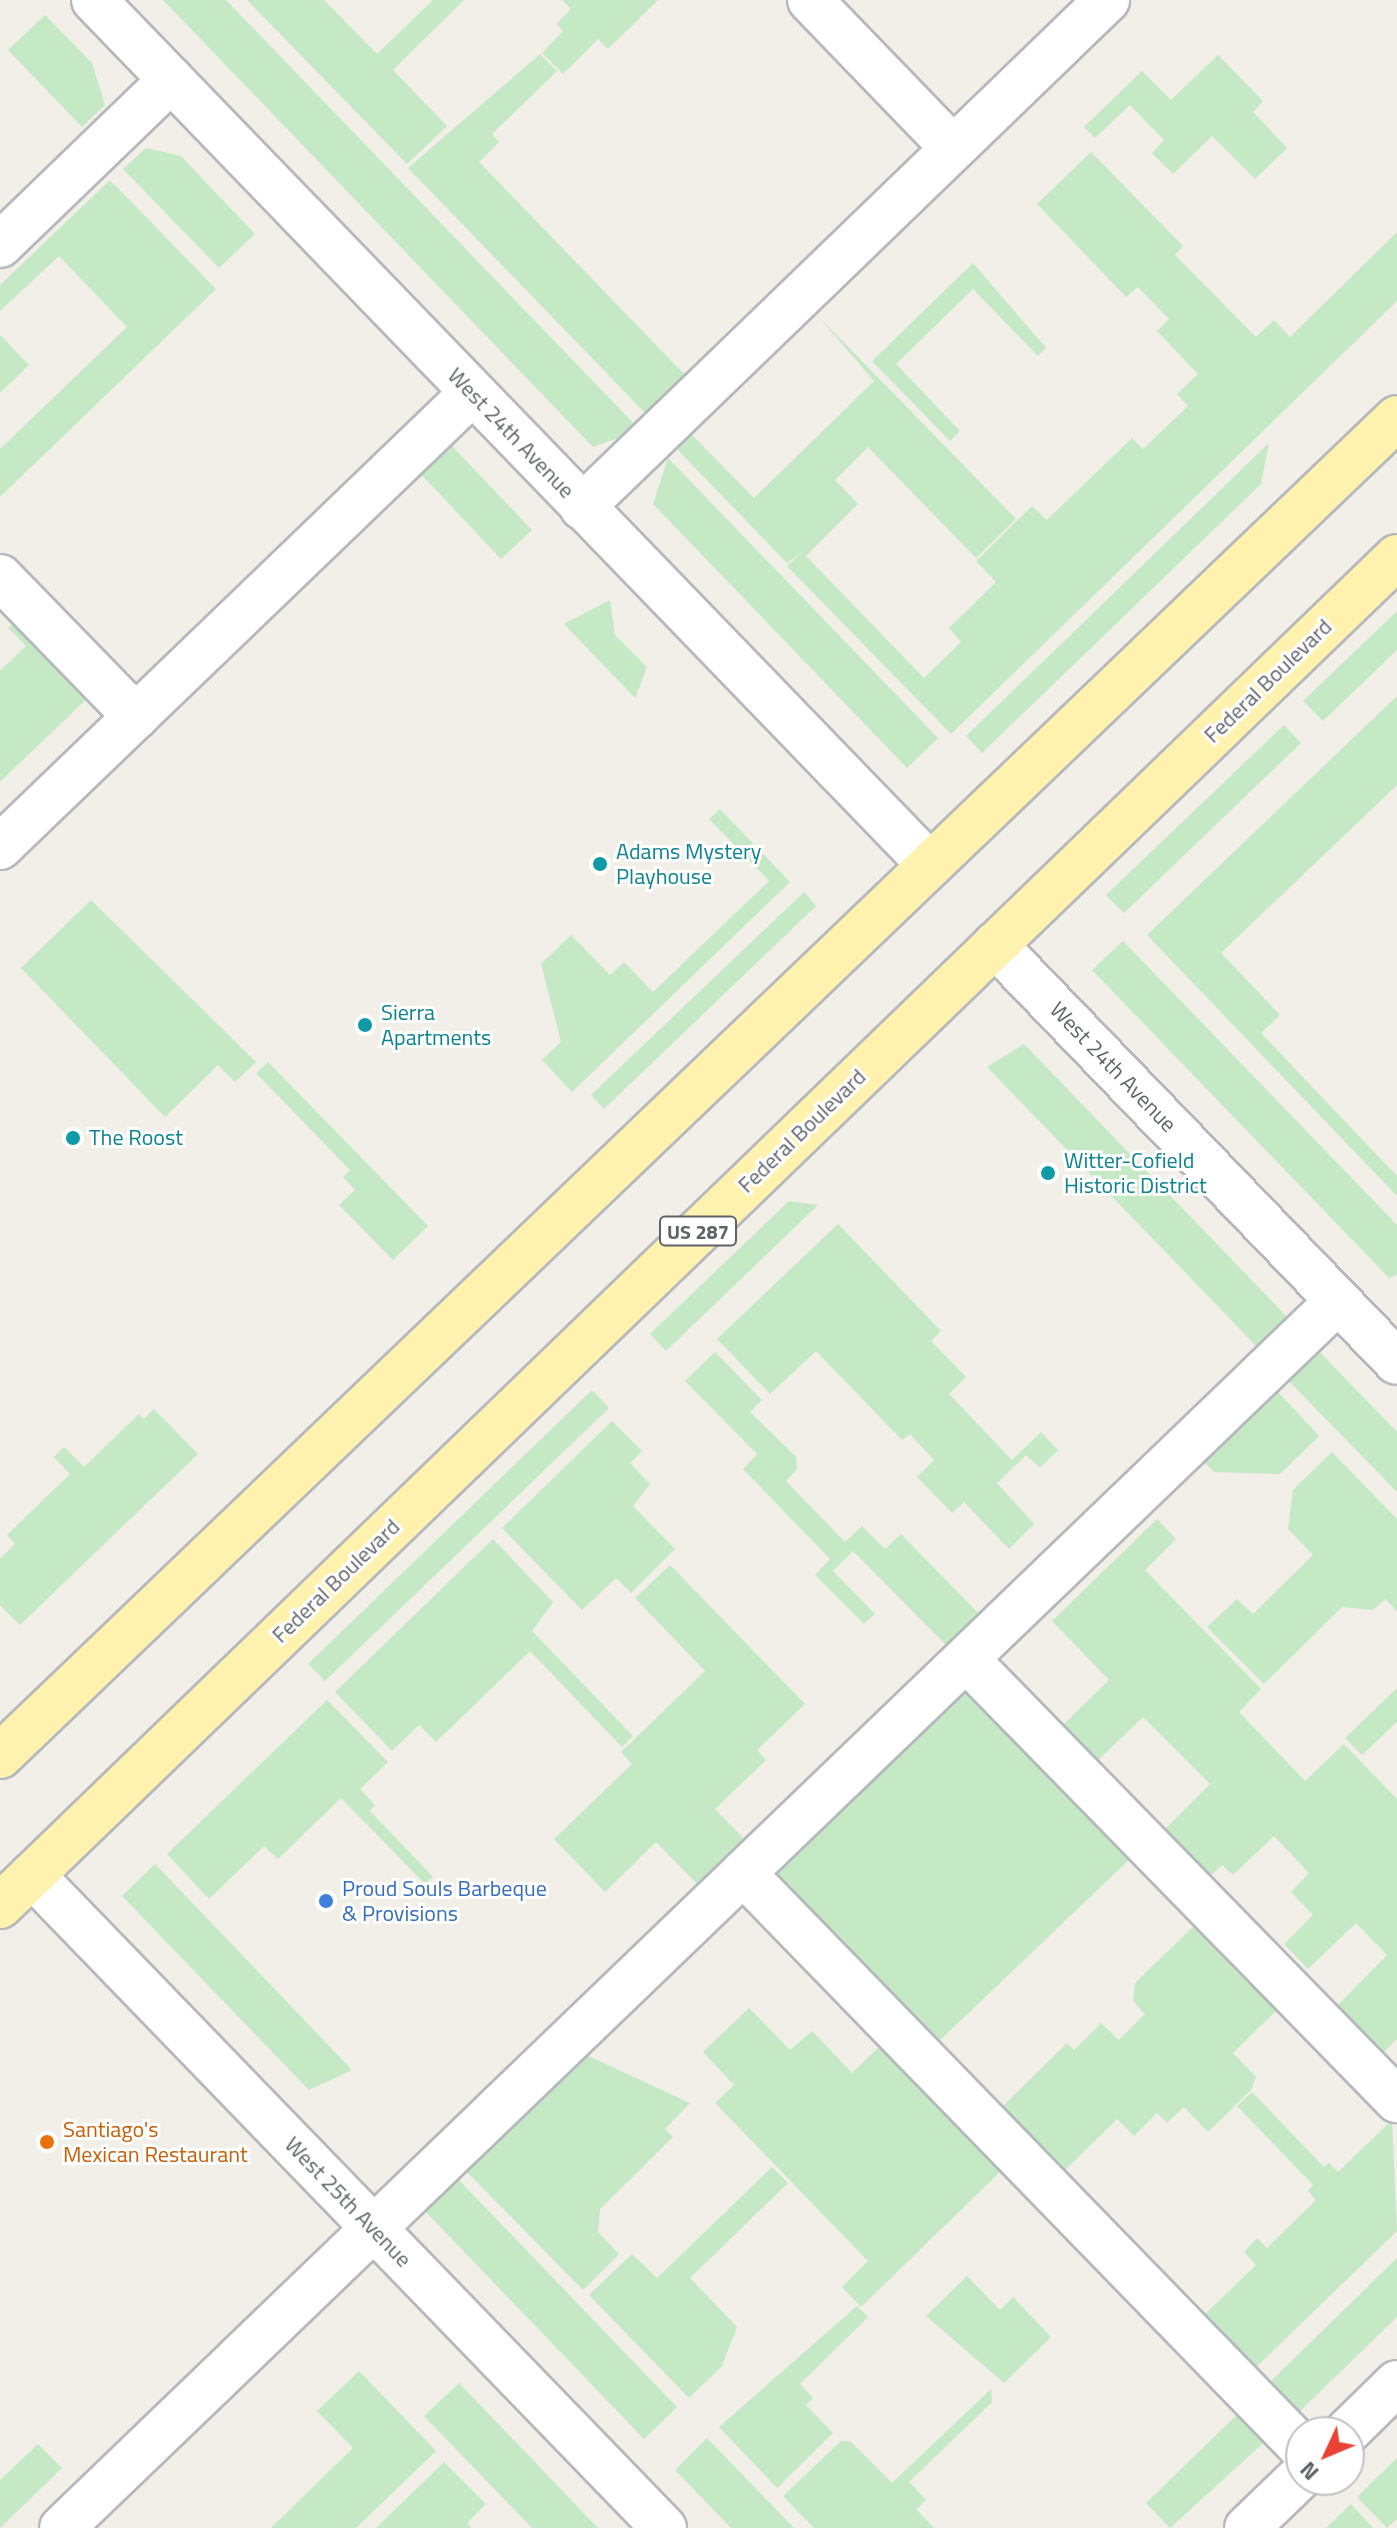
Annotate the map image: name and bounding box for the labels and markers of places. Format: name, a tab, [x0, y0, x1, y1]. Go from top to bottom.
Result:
place label: Adams Mystery Playhouse	[616, 838, 761, 890]
marker: Adams Mystery Playhouse	[591, 855, 609, 873]
place label: Sierra Apartments	[381, 999, 491, 1050]
marker: Sierra Apartments	[356, 1016, 374, 1034]
place label: The Roost	[89, 1125, 183, 1151]
marker: The Roost	[64, 1129, 82, 1147]
place label: Witter-Cofield Historic District	[1064, 1147, 1207, 1198]
marker: Witter-Cofield Historic District	[1039, 1164, 1057, 1182]
place label: Proud Souls Barbeque & Provisions	[342, 1875, 547, 1926]
marker: Proud Souls Barbeque & Provisions	[317, 1892, 335, 1910]
place label: Santiago's Mexican Restaurant	[63, 2116, 248, 2168]
marker: Santiago's Mexican Restaurant	[38, 2133, 56, 2151]

